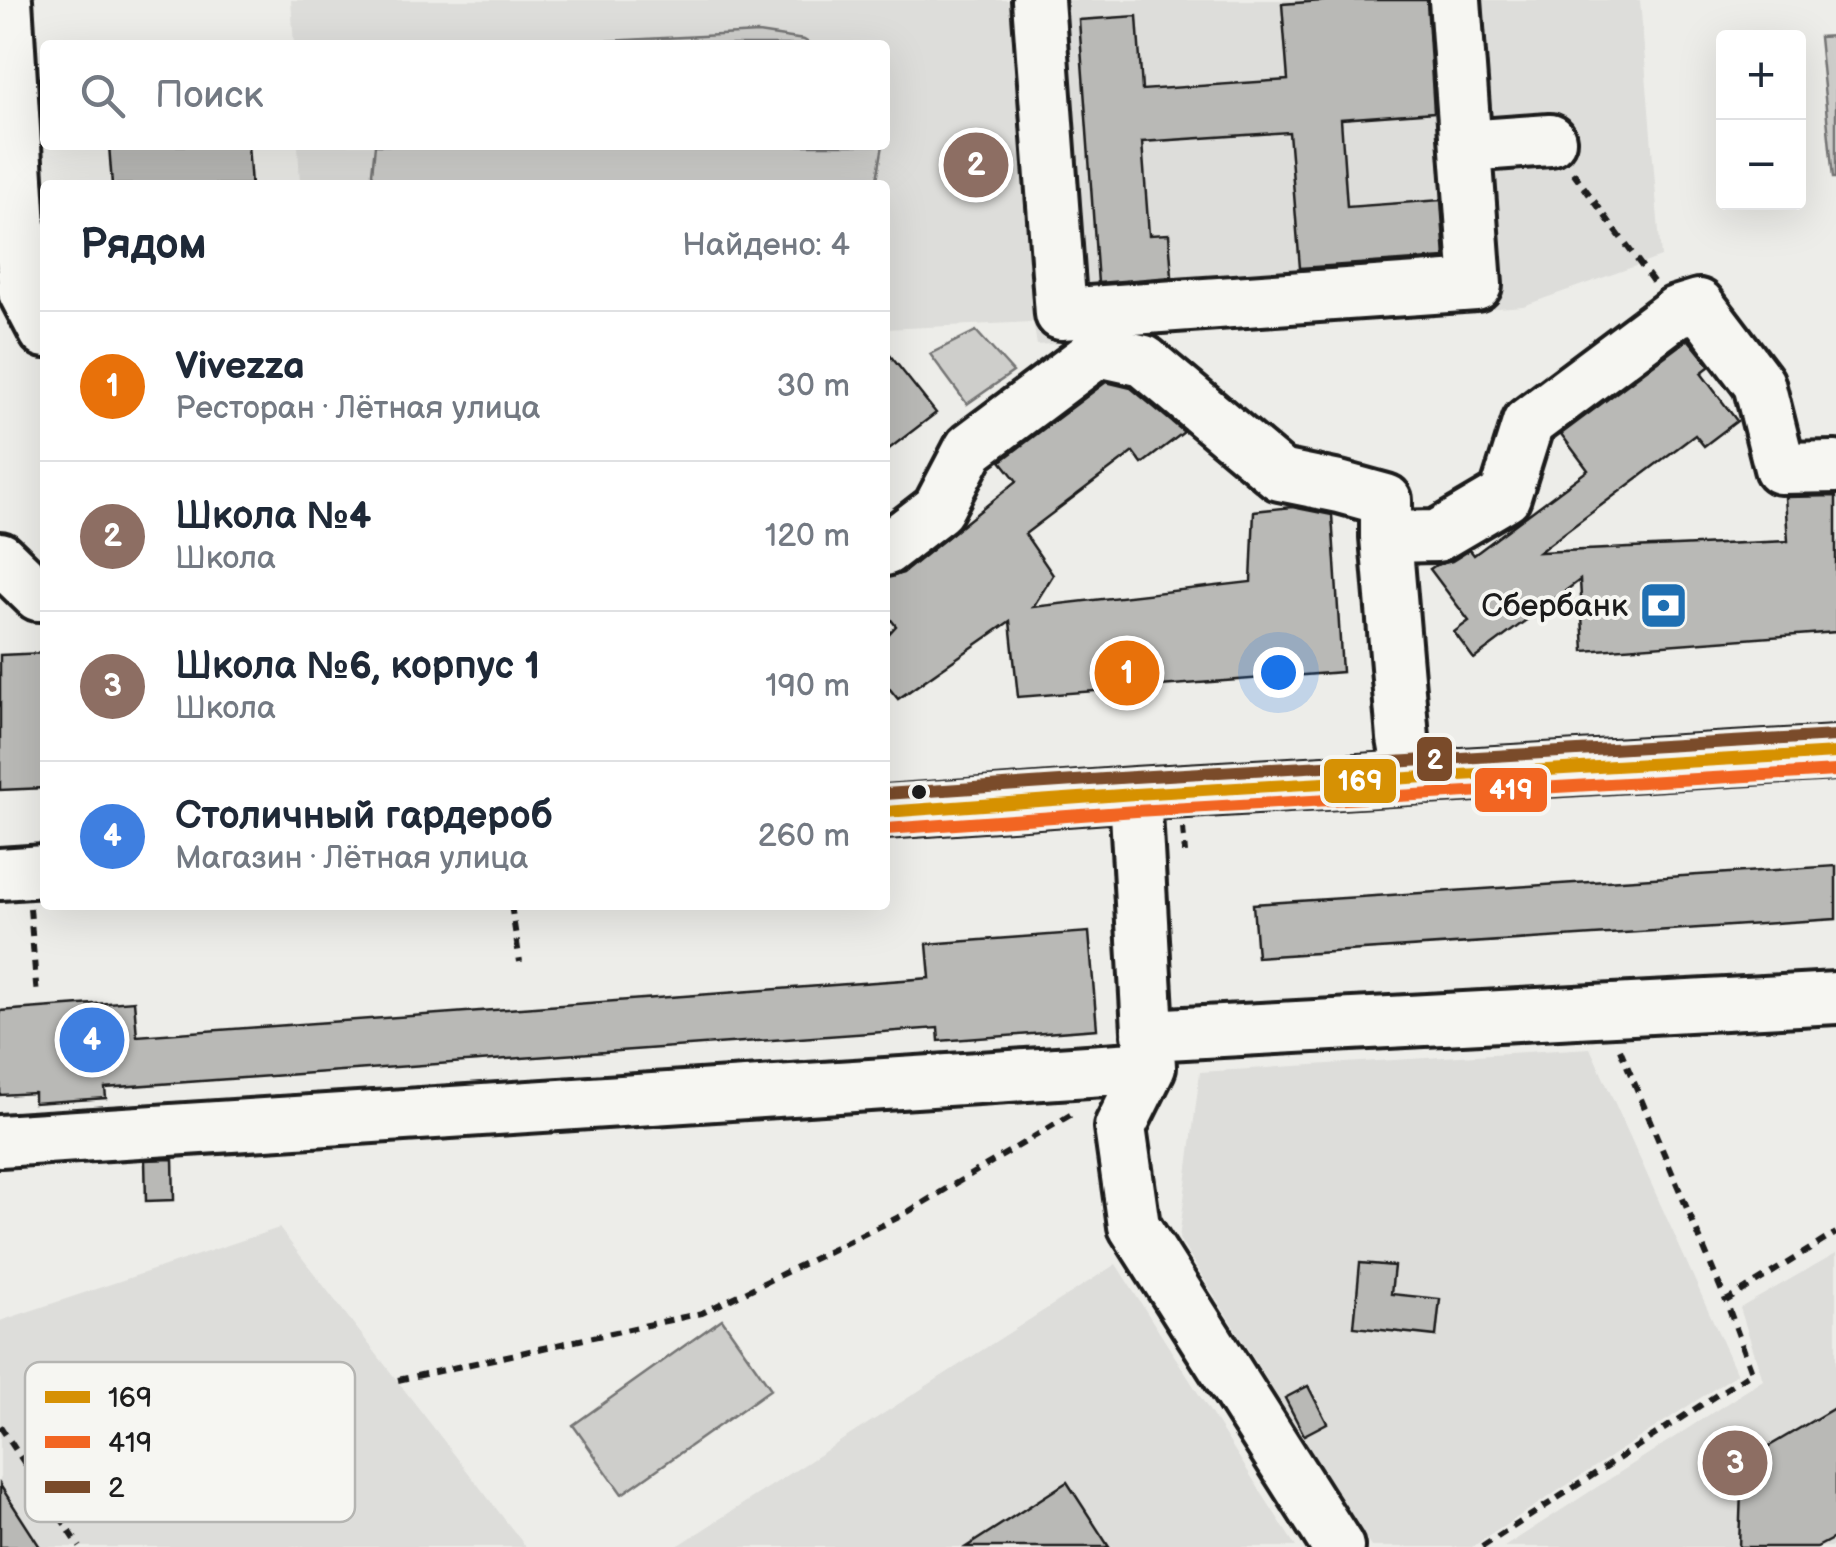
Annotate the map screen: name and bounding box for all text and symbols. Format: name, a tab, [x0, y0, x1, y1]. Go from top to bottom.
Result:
map controls	[1716, 30, 1806, 210]
button: +	[1716, 30, 1806, 120]
search box	[40, 40, 890, 150]
icon: search	[75, 68, 130, 123]
text: Поиск	[155, 73, 263, 118]
button: −	[1716, 120, 1806, 210]
pin: 2	[944, 128, 1008, 202]
text: Рядом	[80, 220, 207, 271]
text: Найдено: 4	[682, 226, 850, 265]
text: Vivezza	[175, 344, 305, 389]
text: 1	[106, 367, 119, 406]
text: 30 m	[776, 367, 850, 406]
text: Ресторан · Лётная улица	[175, 389, 540, 428]
text: Школа №4	[175, 494, 371, 539]
text: 2	[103, 517, 122, 556]
text: 120 m	[765, 517, 850, 556]
text: Школа	[175, 539, 276, 578]
bank icon: Сбербанк	[1637, 580, 1689, 632]
place label: Сбербанк	[1481, 587, 1628, 626]
pin: 1	[1094, 636, 1160, 710]
text: Школа №6, корпус 1	[175, 644, 540, 689]
your location	[1253, 647, 1304, 698]
text: 3	[103, 667, 122, 706]
text: 190 m	[765, 667, 850, 706]
text: Школа	[175, 689, 276, 728]
line badge: 2	[1415, 735, 1454, 783]
text: 2	[1427, 744, 1444, 777]
line badge: 169	[1322, 757, 1398, 805]
text: 169	[1337, 765, 1383, 798]
line badge: 419	[1473, 766, 1549, 814]
text: 419	[1489, 774, 1533, 807]
unlabelled marker	[909, 782, 929, 802]
text: Столичный гардероб	[175, 794, 553, 839]
text: 4	[103, 817, 122, 856]
text: 260 m	[758, 817, 850, 856]
text: Магазин · Лётная улица	[175, 839, 528, 878]
pin: 4	[59, 1002, 124, 1078]
legend	[25, 1362, 355, 1522]
text: 169	[108, 1382, 152, 1415]
pin: 3	[1702, 1426, 1768, 1500]
text: 419	[108, 1427, 152, 1460]
text: 2	[108, 1472, 125, 1505]

